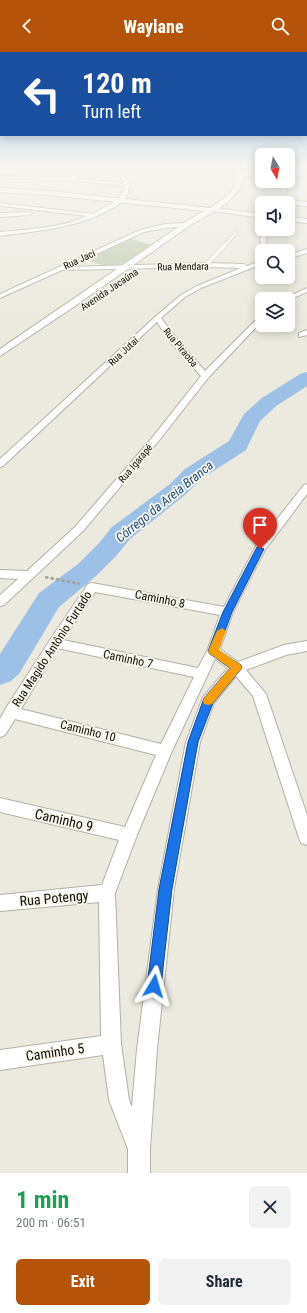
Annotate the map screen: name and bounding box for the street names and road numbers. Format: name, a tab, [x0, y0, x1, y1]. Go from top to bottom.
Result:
street label: Rua Jaci	[62, 247, 97, 272]
street label: Rua Mendara	[157, 261, 209, 272]
street label: Avenida Jacaúna	[78, 266, 140, 313]
street label: Rua Piraoba	[161, 326, 200, 369]
street label: Rua Jutaí	[106, 334, 141, 368]
street label: Rua Igarapé	[116, 442, 155, 485]
street label: Caminho 8	[134, 587, 186, 611]
street label: Rua Magido Antônio Furtado	[9, 589, 95, 709]
street label: Caminho 7	[102, 647, 154, 671]
street label: Caminho 10	[59, 717, 117, 745]
street label: Caminho 9	[33, 806, 95, 834]
street label: Rua Potengy	[19, 887, 89, 909]
street label: Caminho 5	[25, 1040, 85, 1064]

